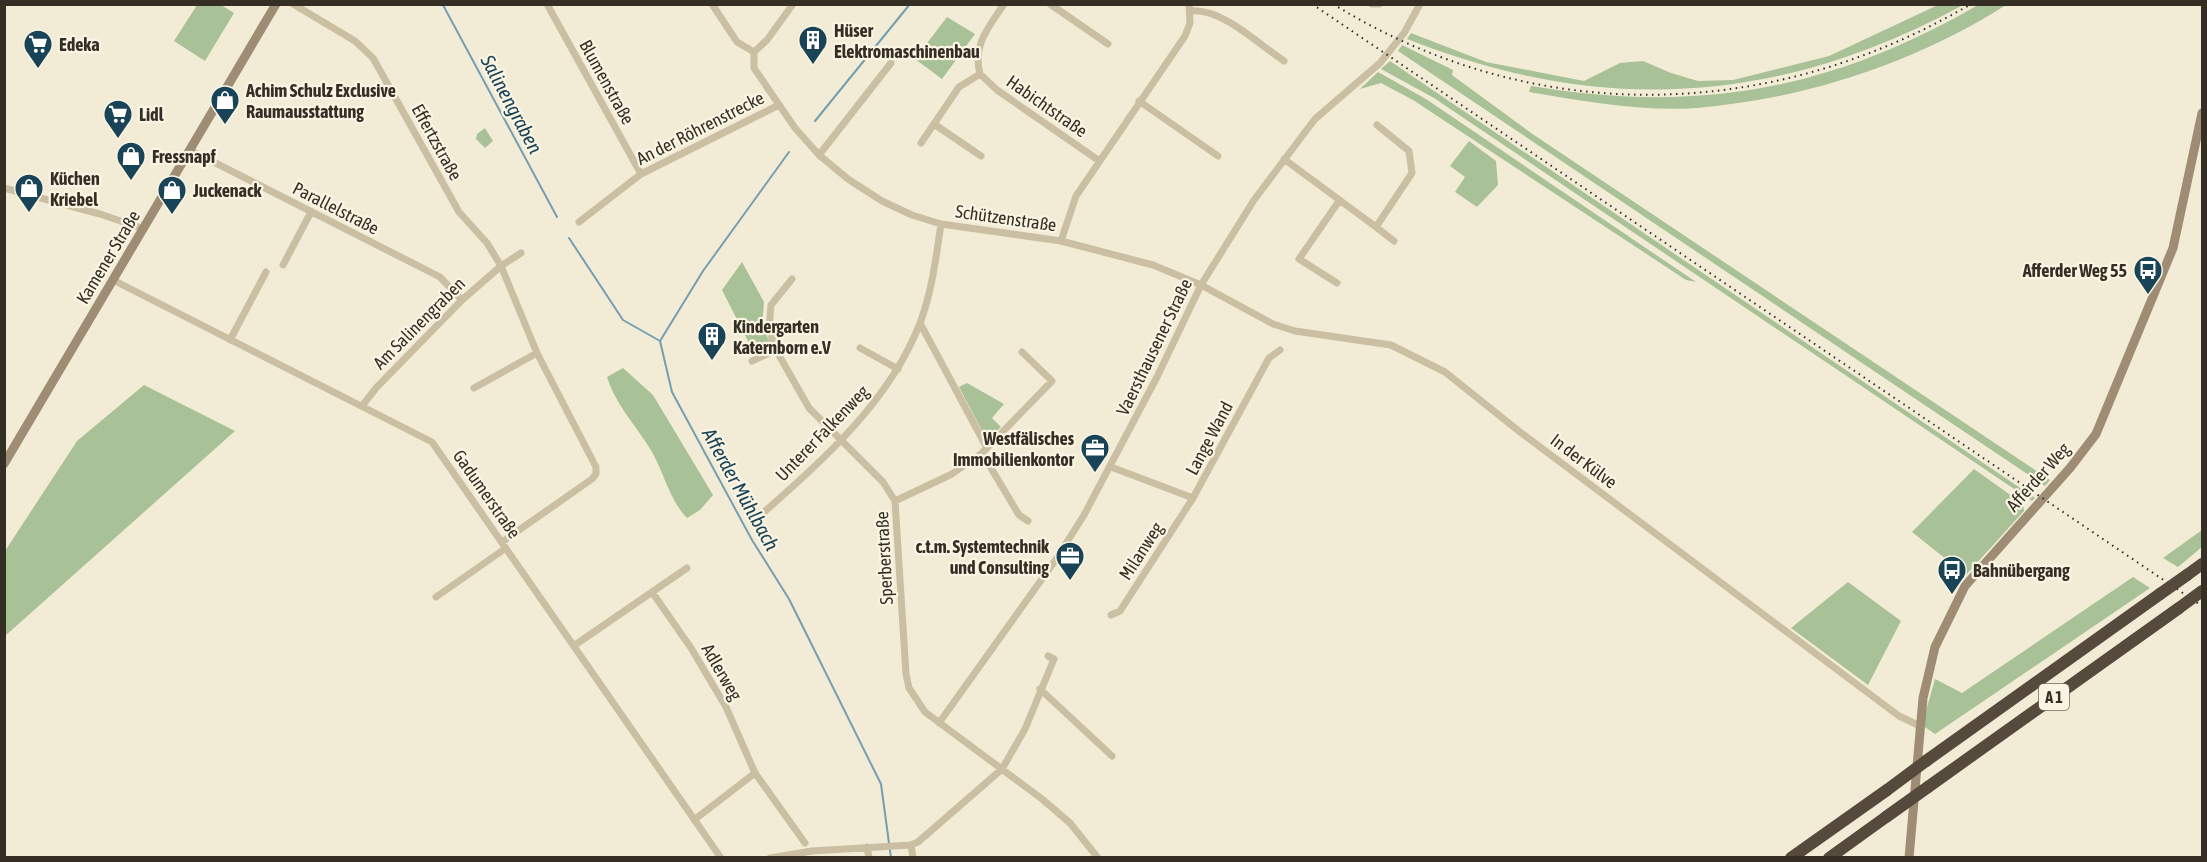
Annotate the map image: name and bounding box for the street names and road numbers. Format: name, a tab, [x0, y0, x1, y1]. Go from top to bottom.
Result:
street label: Blumenstraße	[575, 36, 639, 128]
street label: Habichtstraße	[1003, 71, 1091, 141]
street label: An der Röhrenstrecke	[633, 87, 767, 169]
street label: Effertzstraße	[407, 100, 467, 184]
street label: Parallelstraße	[289, 177, 383, 239]
street label: Schützenstraße	[954, 201, 1058, 235]
street label: Kamener Straße	[72, 206, 144, 308]
street label: Am Salinengraben	[369, 273, 469, 373]
street label: Vaersthausener Straße	[1112, 275, 1196, 419]
street label: Unterer Falkenweg	[771, 381, 873, 485]
street label: Lange Wand	[1181, 398, 1237, 478]
street label: In der Külve	[1547, 429, 1621, 493]
street label: Afferder Weg	[2002, 438, 2074, 516]
street label: Gadumerstraße	[449, 446, 525, 542]
street label: Sperberstraße	[871, 511, 897, 605]
street label: Milanweg	[1115, 518, 1168, 584]
street label: Adlerweg	[697, 640, 747, 704]
road number: A 1	[2039, 684, 2069, 710]

